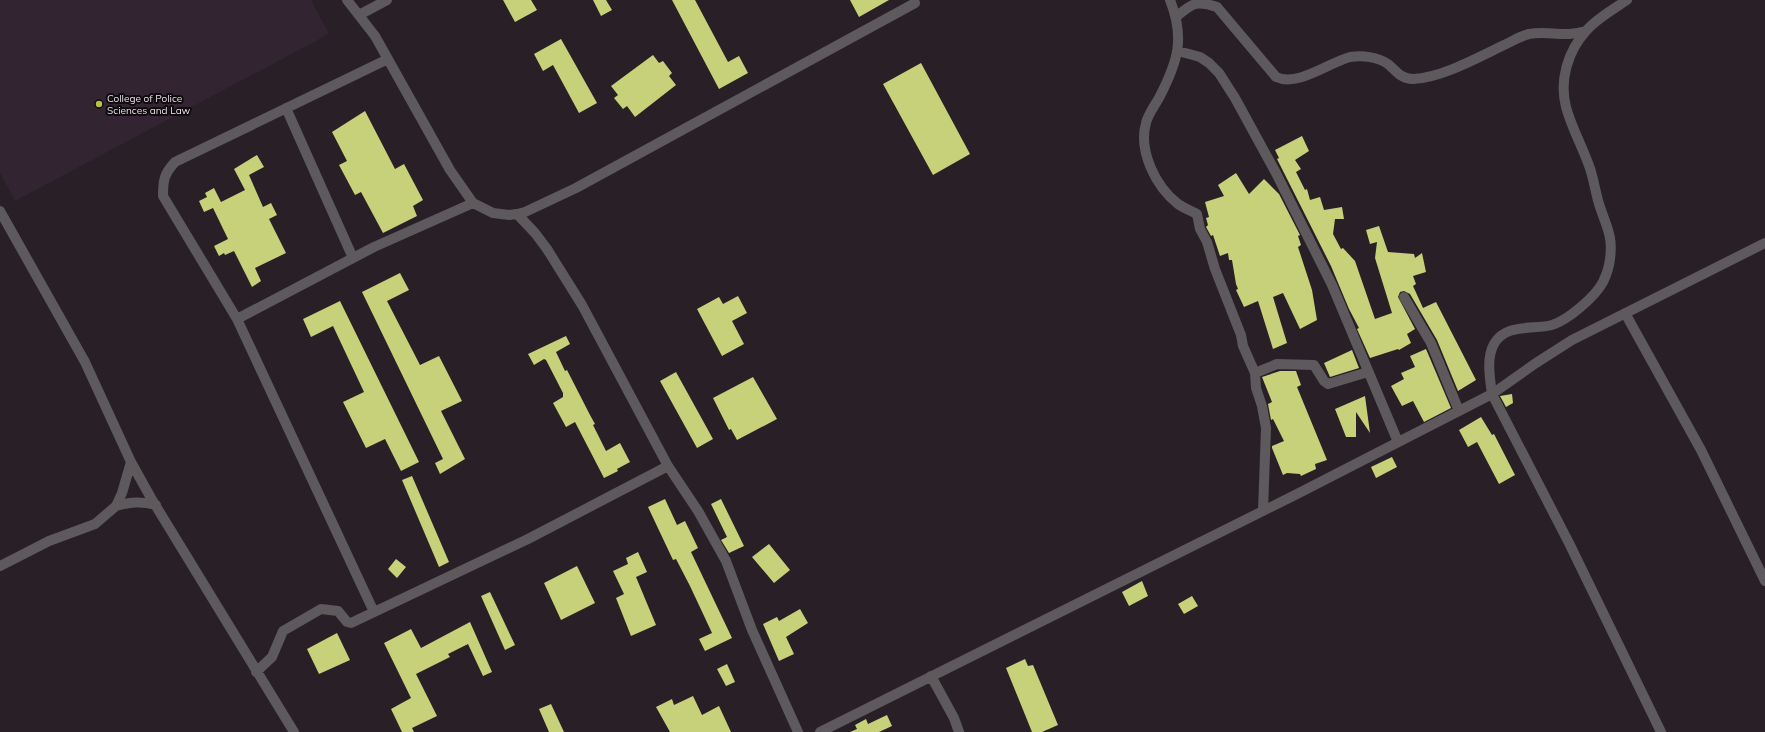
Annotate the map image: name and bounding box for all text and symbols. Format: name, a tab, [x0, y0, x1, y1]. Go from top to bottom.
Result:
place label: College of Police Sciences and Law	[107, 92, 191, 117]
marker: College of Police Sciences and Law	[94, 99, 104, 109]

